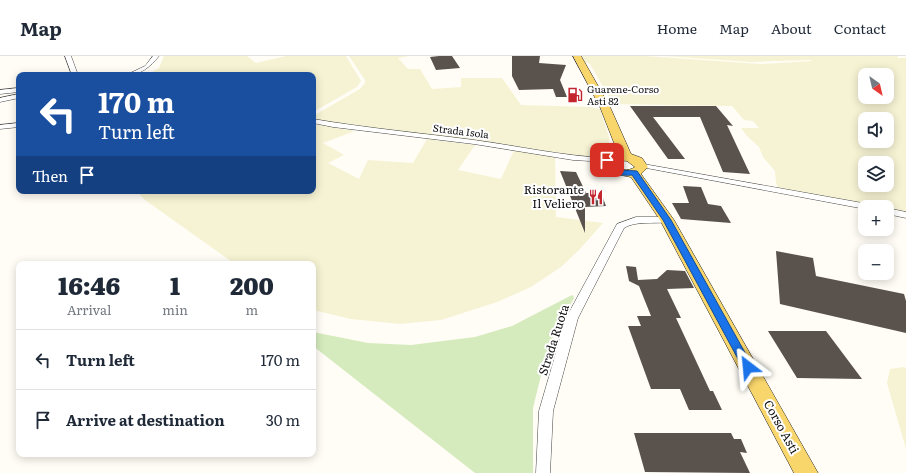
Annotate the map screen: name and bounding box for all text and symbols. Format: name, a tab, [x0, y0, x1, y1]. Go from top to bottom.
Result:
text: Map	[20, 14, 62, 42]
text: Home	[657, 18, 697, 38]
text: Map	[719, 18, 749, 38]
text: About	[771, 18, 812, 38]
text: Contact	[834, 18, 886, 38]
north arrow	[858, 68, 894, 104]
map controls	[858, 68, 894, 280]
text: 170 m	[98, 80, 175, 122]
place label: Guarene-Corso Asti 82	[587, 81, 659, 108]
fuel station icon: Guarene-Corso Asti 82	[566, 86, 584, 104]
icon: left	[32, 88, 84, 140]
button: sound	[858, 112, 894, 148]
text: Turn left	[98, 118, 175, 145]
street label: Strada Isola	[432, 120, 491, 141]
pin	[590, 143, 624, 177]
icon: arrive	[596, 149, 618, 171]
button: layers	[858, 156, 894, 192]
text: Then	[32, 164, 68, 187]
icon: arrive	[76, 164, 98, 186]
place label: Ristorante Il Veliero	[524, 180, 584, 212]
restaurant icon: Ristorante Il Veliero	[587, 188, 605, 206]
button: +	[858, 200, 894, 236]
button: −	[858, 244, 894, 280]
text: 16:46	[58, 267, 120, 302]
text: 1	[170, 267, 180, 302]
text: 200	[230, 267, 274, 302]
text: Arrival	[67, 300, 111, 319]
text: min	[162, 300, 188, 319]
text: m	[246, 300, 258, 319]
street label: Strada Ruota	[533, 301, 573, 378]
position arrow	[727, 346, 769, 388]
text: Turn left	[66, 348, 135, 371]
text: 170 m	[261, 348, 300, 371]
icon: left	[32, 349, 54, 371]
street label: Corso Asti	[760, 396, 804, 457]
text: Arrive at destination	[66, 408, 225, 431]
text: 30 m	[266, 408, 300, 431]
icon: arrive	[32, 409, 54, 431]

